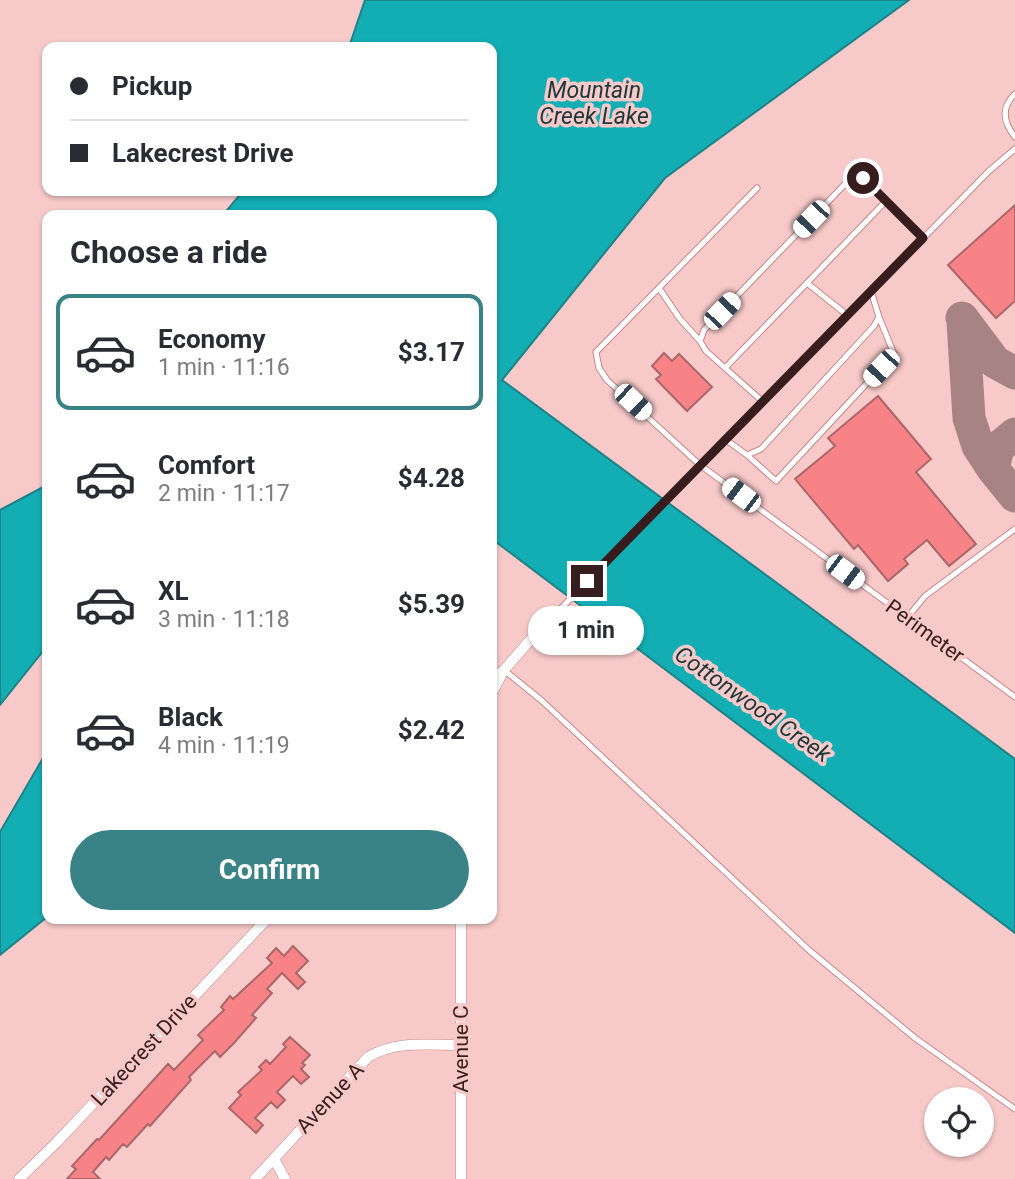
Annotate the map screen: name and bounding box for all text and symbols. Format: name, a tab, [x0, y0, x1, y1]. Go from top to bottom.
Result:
text: Pickup	[112, 71, 192, 101]
water label: Mountain Creek Lake	[539, 77, 649, 130]
text: Lakecrest Drive	[112, 138, 293, 168]
route start	[847, 162, 879, 194]
car	[789, 197, 834, 241]
text: Choose a ride	[70, 233, 267, 271]
car	[700, 289, 745, 333]
icon: car	[74, 321, 137, 384]
text: Economy	[158, 324, 265, 354]
text: $3.17	[398, 337, 465, 367]
car	[859, 345, 904, 391]
text: 1 min · 11:16	[158, 354, 290, 381]
car	[611, 380, 656, 424]
icon: car	[74, 447, 137, 510]
text: Comfort	[158, 450, 255, 480]
text: $4.28	[398, 463, 465, 493]
car	[718, 474, 765, 516]
text: 2 min · 11:17	[158, 480, 290, 507]
car	[822, 551, 869, 593]
route end	[571, 565, 603, 597]
icon: car	[74, 573, 137, 636]
text: XL	[158, 576, 189, 606]
text: $5.39	[398, 589, 465, 619]
street label: Perimeter	[881, 595, 969, 667]
text: 3 min · 11:18	[158, 606, 290, 633]
callout: 1 min	[529, 606, 645, 654]
text: 1 min	[557, 617, 615, 644]
water label: Cottonwood Creek	[670, 641, 836, 769]
icon: car	[74, 699, 137, 762]
text: Black	[158, 702, 223, 732]
text: $2.42	[398, 715, 465, 745]
text: 4 min · 11:19	[158, 732, 290, 759]
button: Confirm	[70, 830, 469, 910]
street label: Lakecrest Drive	[86, 989, 202, 1111]
street label: Avenue C	[449, 1005, 473, 1093]
street label: Avenue A	[291, 1058, 369, 1138]
map controls	[924, 1087, 994, 1157]
button: locate	[924, 1087, 994, 1157]

